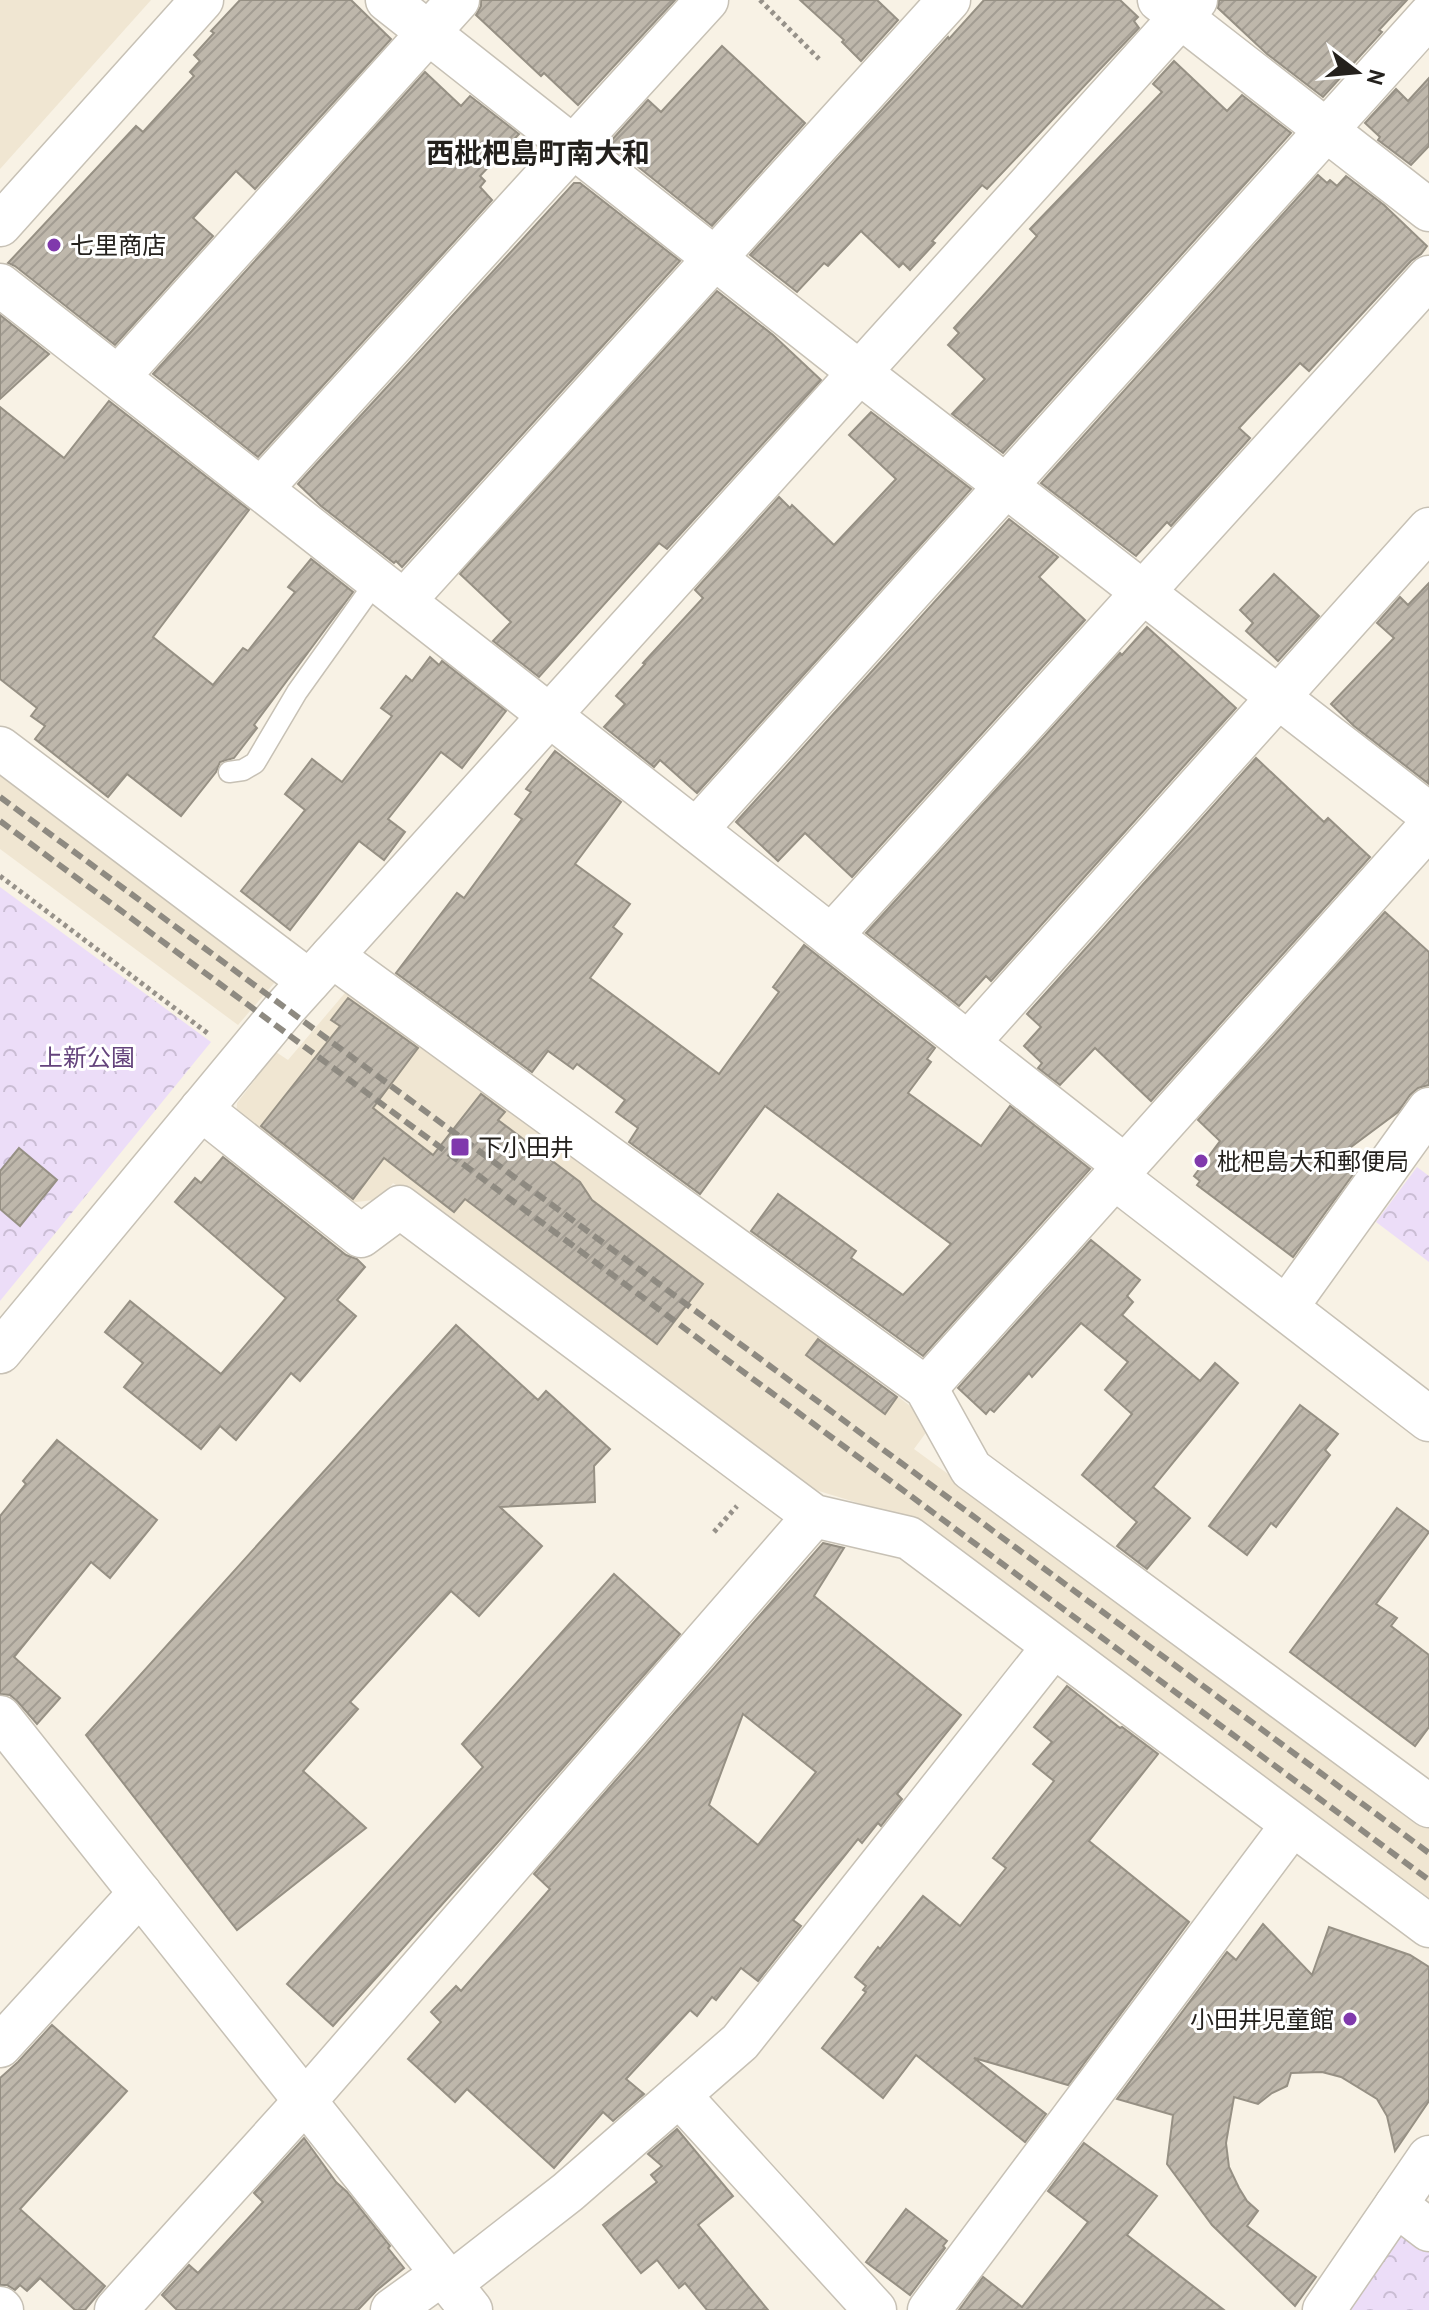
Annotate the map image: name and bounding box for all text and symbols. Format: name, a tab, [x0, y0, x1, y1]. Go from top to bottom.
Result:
north arrow	[1317, 32, 1397, 112]
text: N	[1361, 67, 1392, 88]
district label: 西枇杷島町南大和	[426, 134, 650, 171]
place label: 七里商店	[70, 230, 166, 261]
marker: 七里商店	[45, 236, 63, 254]
park label: 上新公園	[39, 1042, 135, 1073]
place label: 下小田井	[478, 1132, 574, 1163]
marker: 下小田井	[449, 1136, 471, 1158]
place label: 枇杷島大和郵便局	[1217, 1146, 1409, 1177]
marker: 枇杷島大和郵便局	[1192, 1152, 1210, 1170]
place label: 小田井児童館	[1190, 2004, 1334, 2035]
marker: 小田井児童館	[1341, 2010, 1359, 2028]

